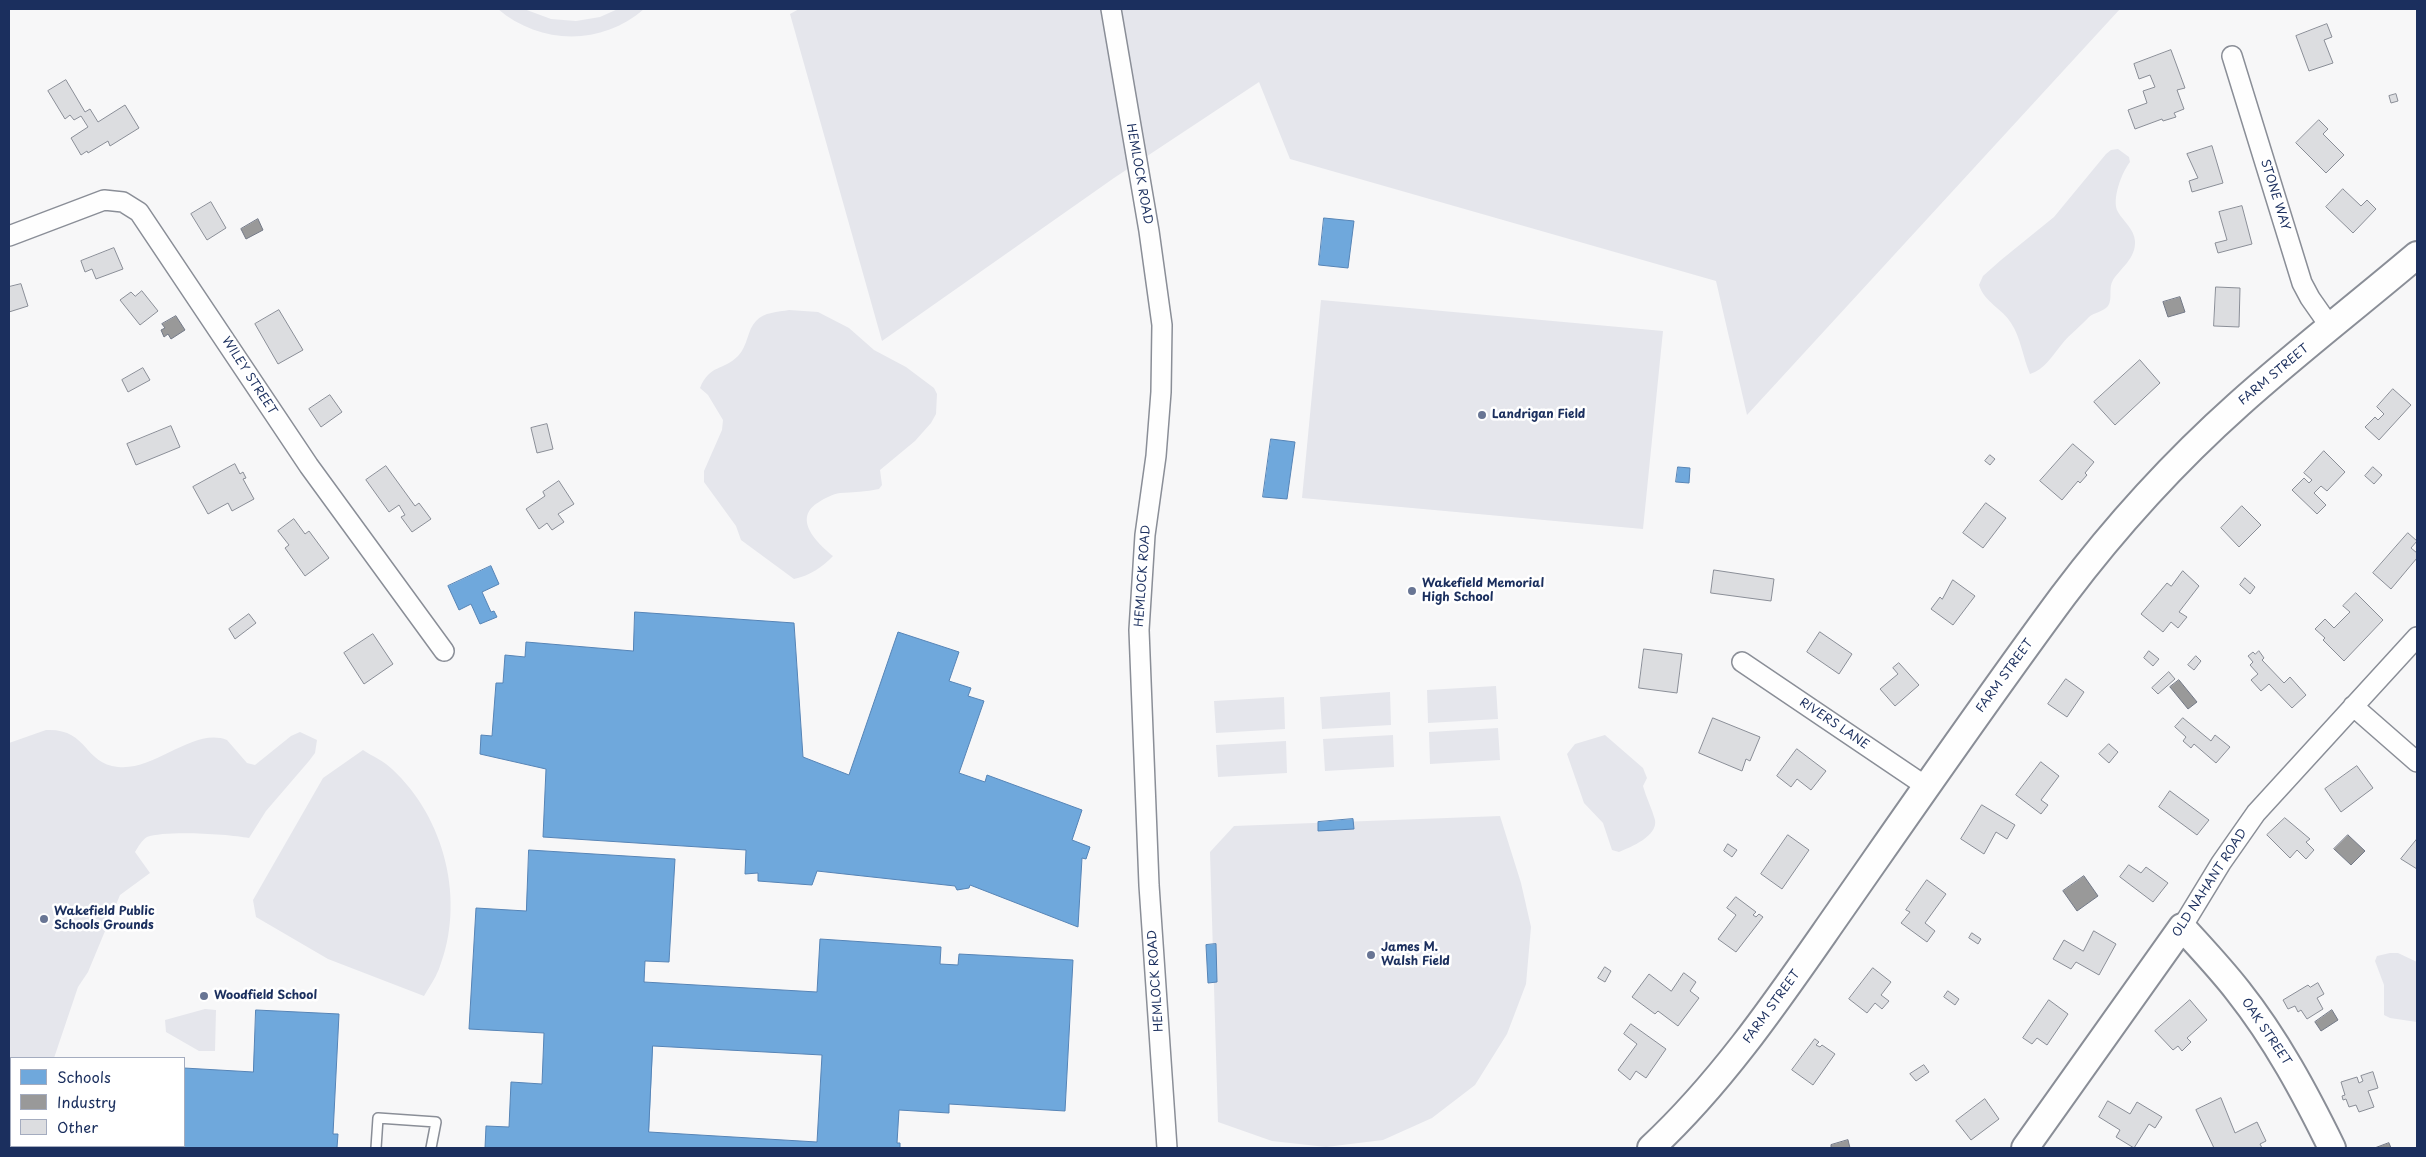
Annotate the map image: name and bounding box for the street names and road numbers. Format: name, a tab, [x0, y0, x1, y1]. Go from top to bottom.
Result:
street label: HEMLOCK ROAD	[1123, 122, 1155, 226]
street label: STONE WAY	[2257, 158, 2293, 232]
street label: WILEY STREET	[218, 334, 280, 418]
street label: FARM STREET	[2236, 341, 2312, 409]
street label: HEMLOCK ROAD	[1132, 524, 1154, 628]
street label: FARM STREET	[1974, 637, 2036, 715]
street label: RIVERS LANE	[1797, 696, 1871, 752]
street label: OLD NAHANT ROAD	[2170, 826, 2250, 940]
street label: HEMLOCK ROAD	[1145, 929, 1167, 1033]
street label: FARM STREET	[1741, 968, 1803, 1046]
street label: OAK STREET	[2238, 996, 2294, 1068]

